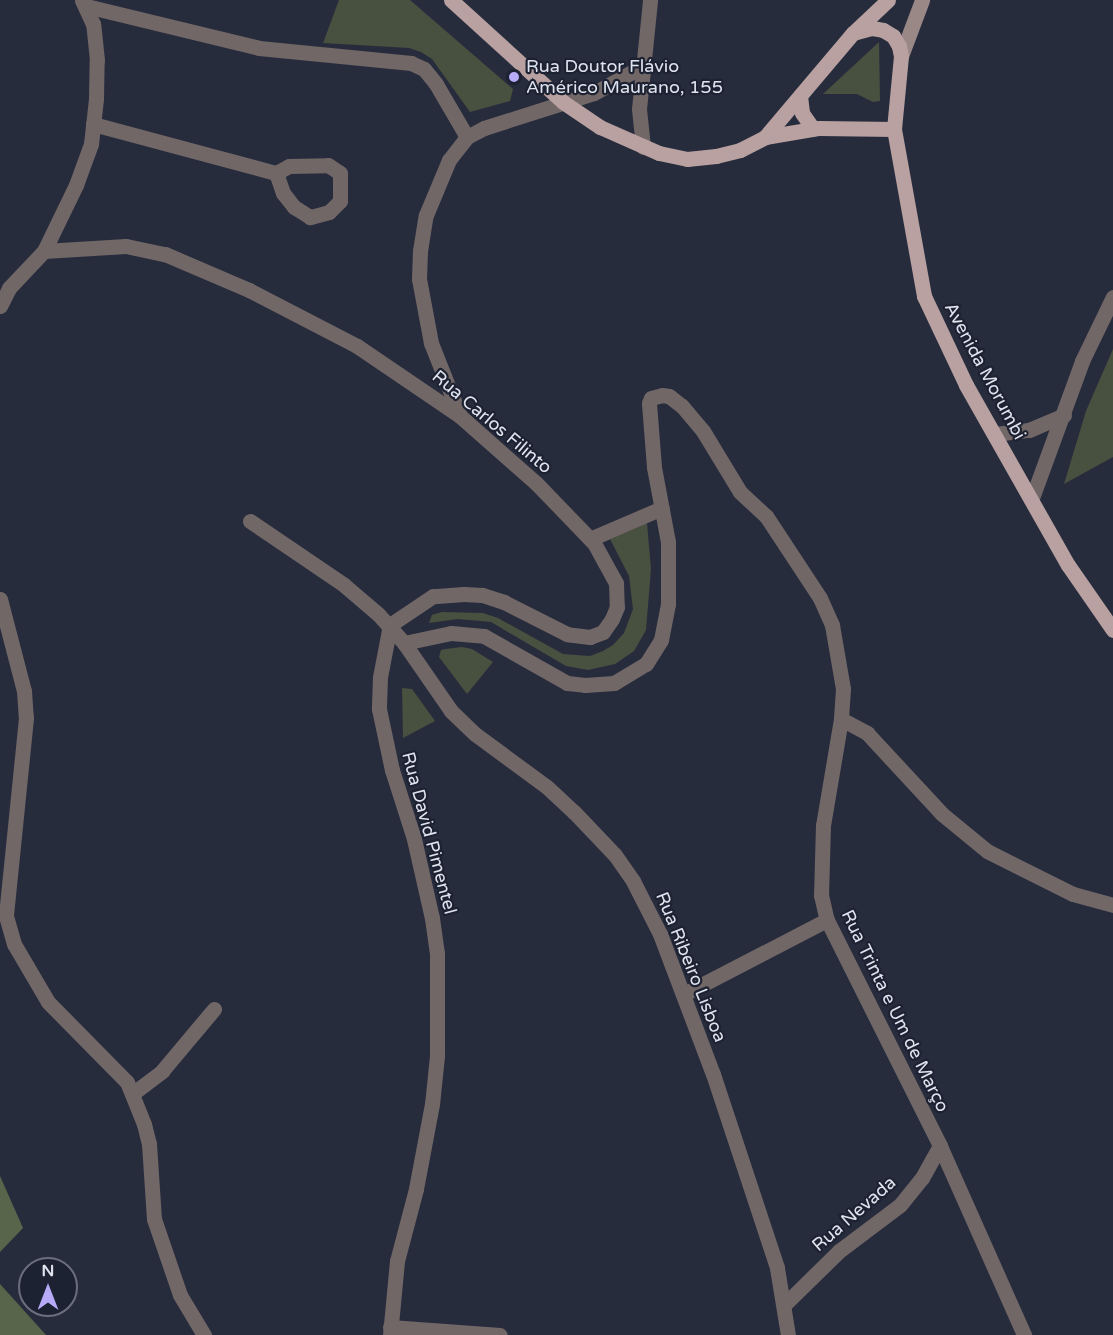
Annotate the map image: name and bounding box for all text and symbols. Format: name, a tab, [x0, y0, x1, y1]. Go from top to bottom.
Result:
place label: Rua Doutor Flávio Américo Maurano, 155	[526, 56, 723, 98]
marker: Rua Doutor Flávio Américo Maurano, 155	[507, 70, 521, 84]
street label: Avenida Morumbi	[940, 299, 1030, 443]
street label: Rua Carlos Filinto	[428, 366, 556, 478]
street label: Rua David Pimentel	[397, 749, 461, 917]
street label: Rua Ribeiro Lisboa	[651, 889, 731, 1045]
street label: Rua Trinta e Um de Março	[837, 906, 953, 1116]
street label: Rua Nevada	[808, 1172, 900, 1256]
north arrow	[18, 1257, 78, 1317]
text: N	[42, 1261, 54, 1281]

